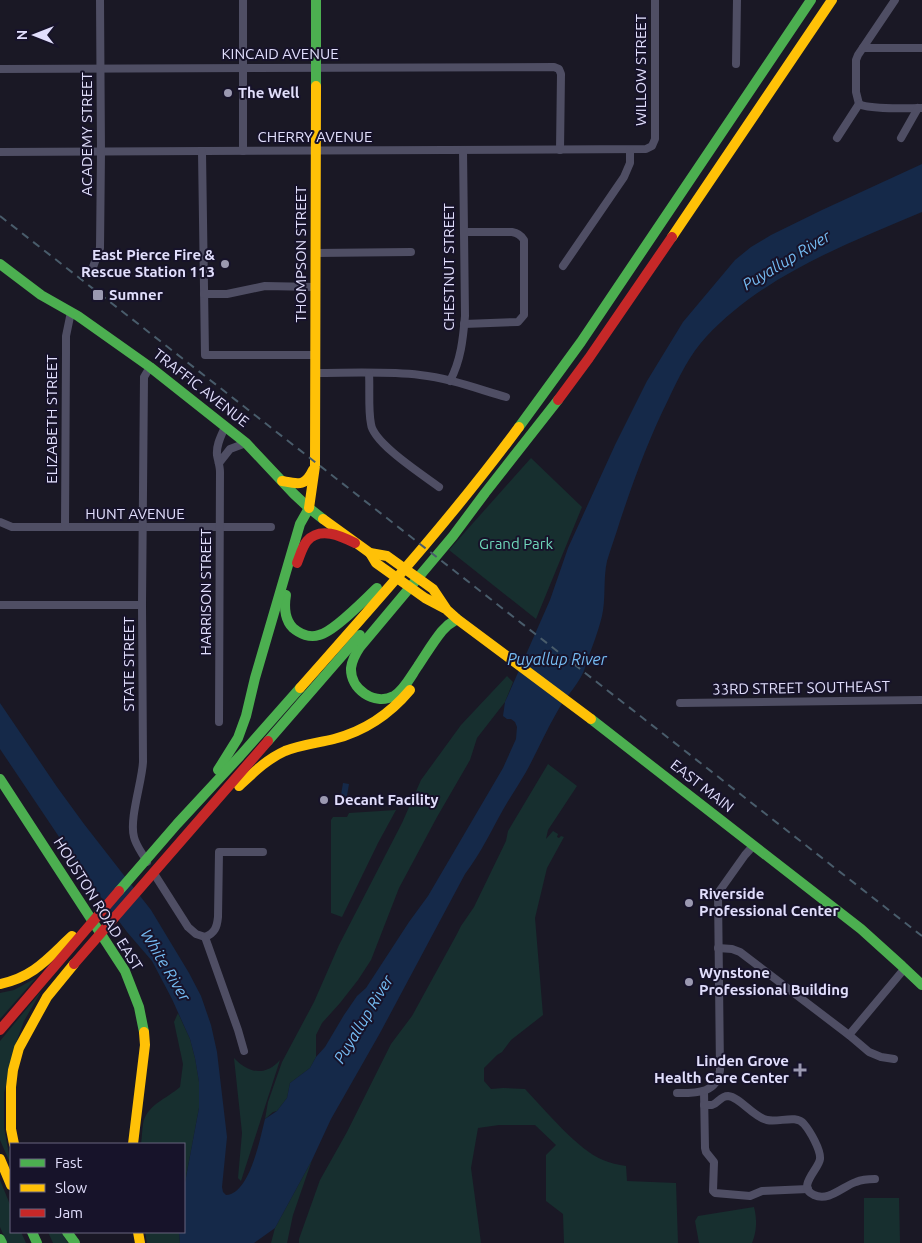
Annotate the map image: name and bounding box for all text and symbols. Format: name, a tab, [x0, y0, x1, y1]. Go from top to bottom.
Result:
north arrow	[10, 10, 60, 60]
street label: WILLOW STREET	[632, 13, 649, 126]
text: N	[14, 30, 30, 40]
street label: KINCAID AVENUE	[221, 45, 339, 62]
street label: ACADEMY STREET	[78, 71, 95, 196]
place label: The Well	[238, 84, 300, 101]
marker: The Well	[222, 87, 234, 99]
street label: CHERRY AVENUE	[257, 128, 373, 145]
street label: THOMPSON STREET	[292, 185, 309, 322]
street label: CHESTNUT STREET	[440, 203, 457, 331]
water label: Puyallup River	[739, 226, 834, 293]
place label: East Pierce Fire & Rescue Station 113	[81, 246, 216, 280]
marker: East Pierce Fire & Rescue Station 113	[219, 258, 231, 270]
place label: Sumner	[109, 286, 164, 303]
marker: Sumner	[91, 288, 105, 302]
street label: TRAFFIC AVENUE	[150, 345, 252, 430]
street label: ELIZABETH STREET	[43, 354, 60, 484]
street label: HUNT AVENUE	[85, 505, 185, 522]
street label: HARRISON STREET	[197, 528, 214, 656]
park label: Grand Park	[479, 535, 553, 552]
street label: STATE STREET	[120, 616, 137, 712]
water label: Puyallup River	[507, 650, 608, 668]
street label: 33RD STREET SOUTHEAST	[712, 677, 891, 698]
street label: EAST MAIN	[667, 756, 737, 816]
place label: Decant Facility	[334, 791, 439, 808]
marker: Decant Facility	[318, 794, 330, 806]
street label: HOUSTON ROAD EAST	[51, 834, 147, 974]
place label: Riverside Professional Center	[699, 885, 839, 919]
marker: Riverside Professional Center	[683, 897, 695, 909]
water label: White River	[138, 926, 195, 1005]
place label: Wynstone Professional Building	[699, 964, 849, 998]
water label: Puyallup River	[330, 971, 397, 1066]
marker: Wynstone Professional Building	[683, 976, 695, 988]
place label: Linden Grove Health Care Center	[654, 1052, 790, 1086]
marker: Linden Grove Health Care Center	[793, 1063, 807, 1077]
legend	[10, 1143, 185, 1233]
text: Fast	[55, 1154, 83, 1171]
text: Slow	[55, 1179, 88, 1196]
text: Jam	[55, 1204, 83, 1221]

